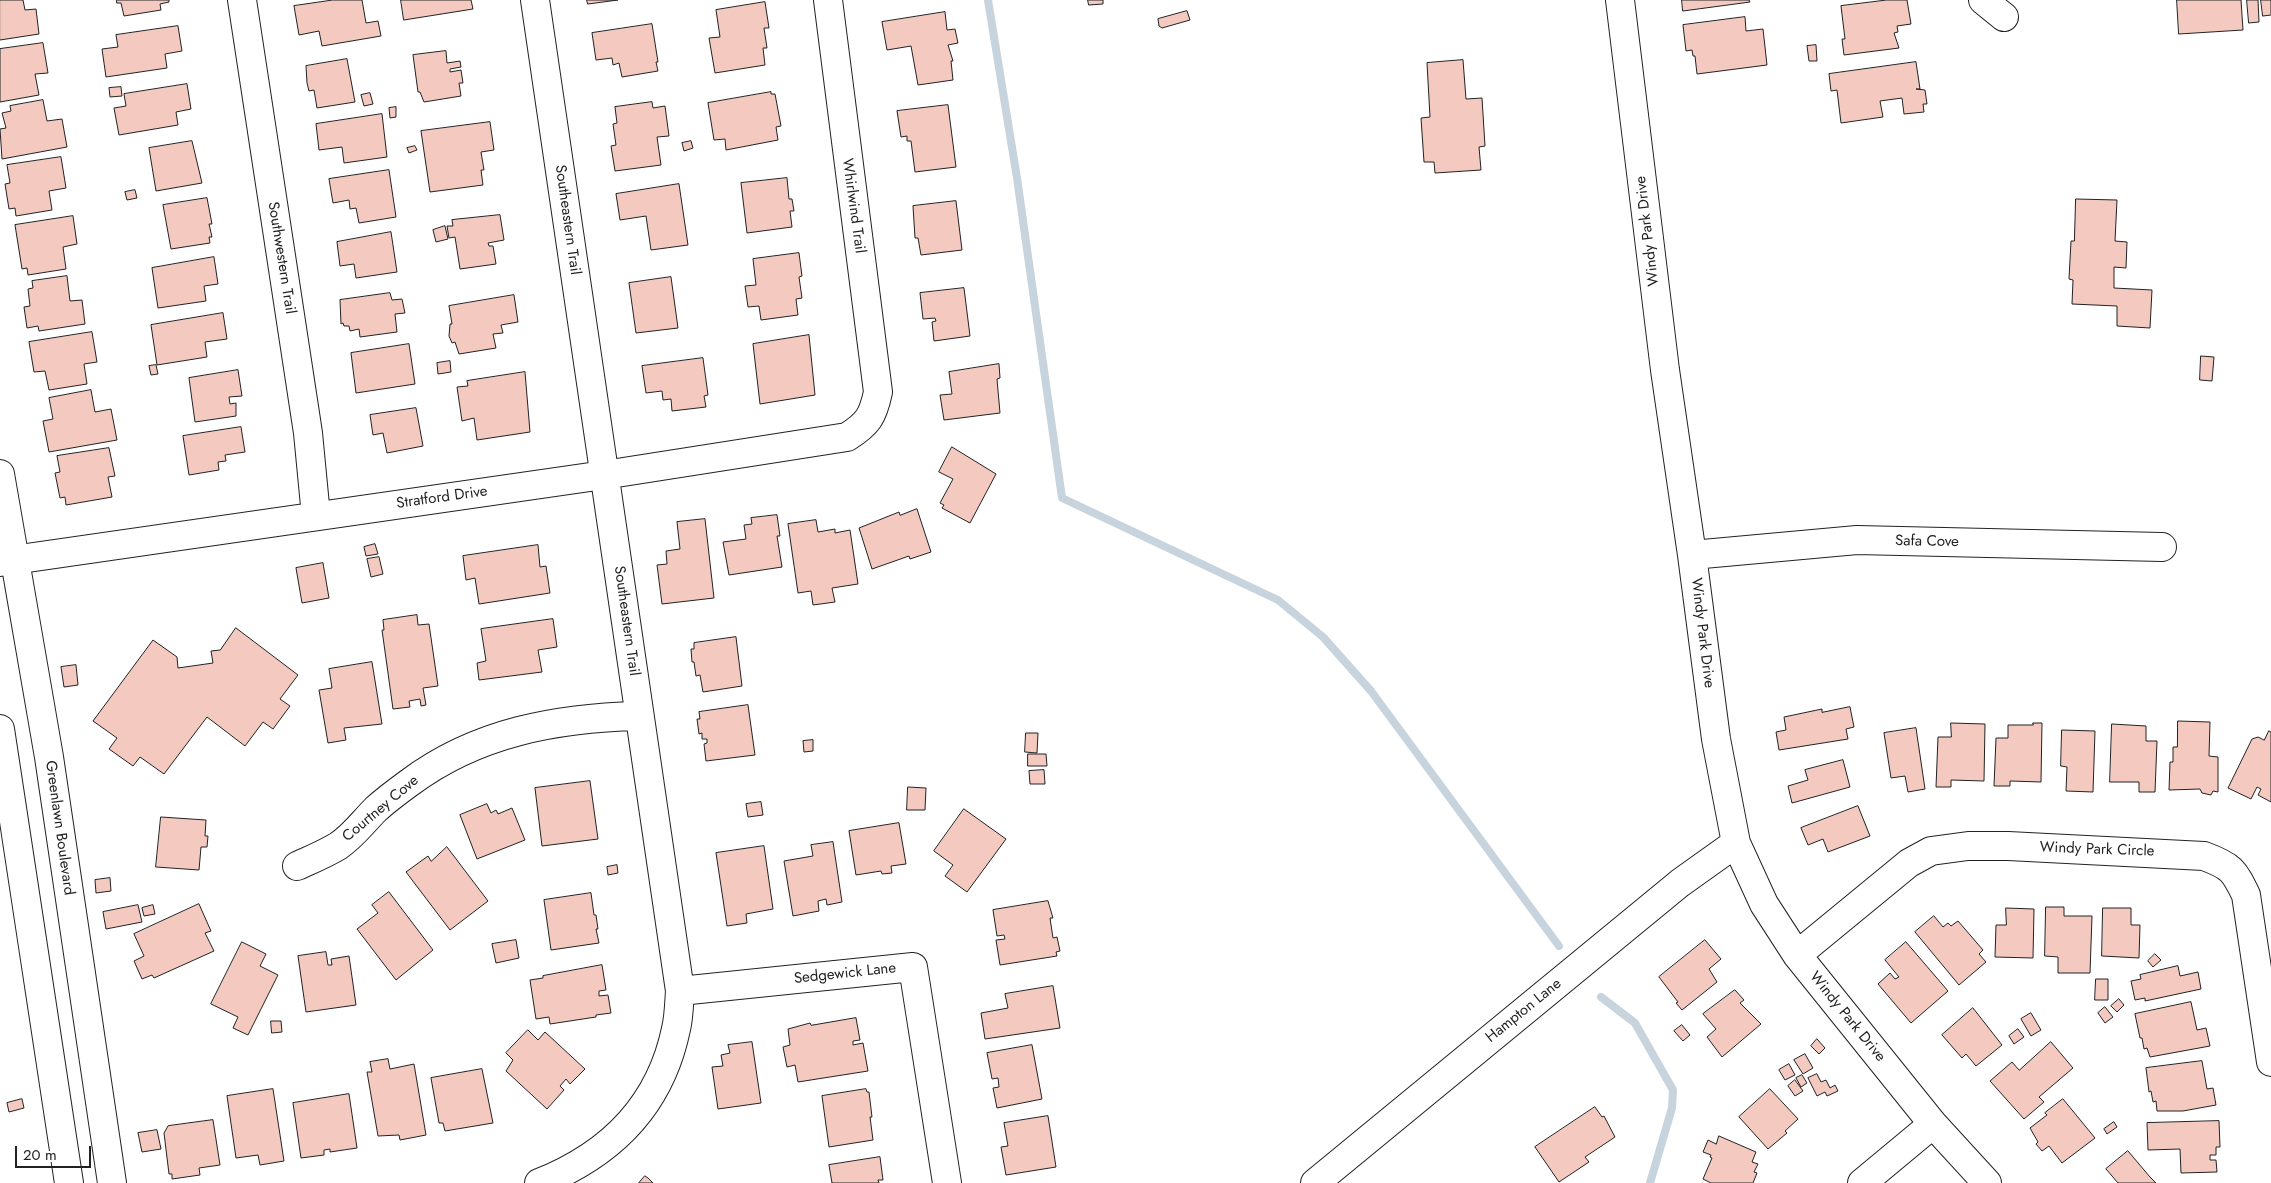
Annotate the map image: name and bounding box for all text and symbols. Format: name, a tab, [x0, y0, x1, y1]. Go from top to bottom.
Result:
street label: Whirlwind Trail	[837, 157, 869, 255]
street label: Southeastern Trail	[550, 164, 584, 276]
street label: Windy Park Drive	[1632, 175, 1664, 287]
street label: Southwestern Trail	[263, 200, 299, 316]
street label: Stratford Drive	[395, 483, 489, 513]
street label: Safa Cove	[1895, 532, 1959, 552]
street label: Southeastern Trail	[609, 565, 643, 677]
street label: Windy Park Drive	[1686, 577, 1718, 689]
street label: Greenlawn Boulevard	[41, 759, 77, 897]
street label: Courtney Cove	[339, 772, 423, 846]
street label: Windy Park Circle	[2039, 839, 2155, 861]
street label: Sedgewick Lane	[793, 960, 897, 988]
street label: Windy Park Drive	[1805, 968, 1889, 1066]
street label: Hampton Lane	[1483, 975, 1565, 1047]
scale bar	[18, 1136, 94, 1168]
text: 20 m	[23, 1144, 57, 1166]

